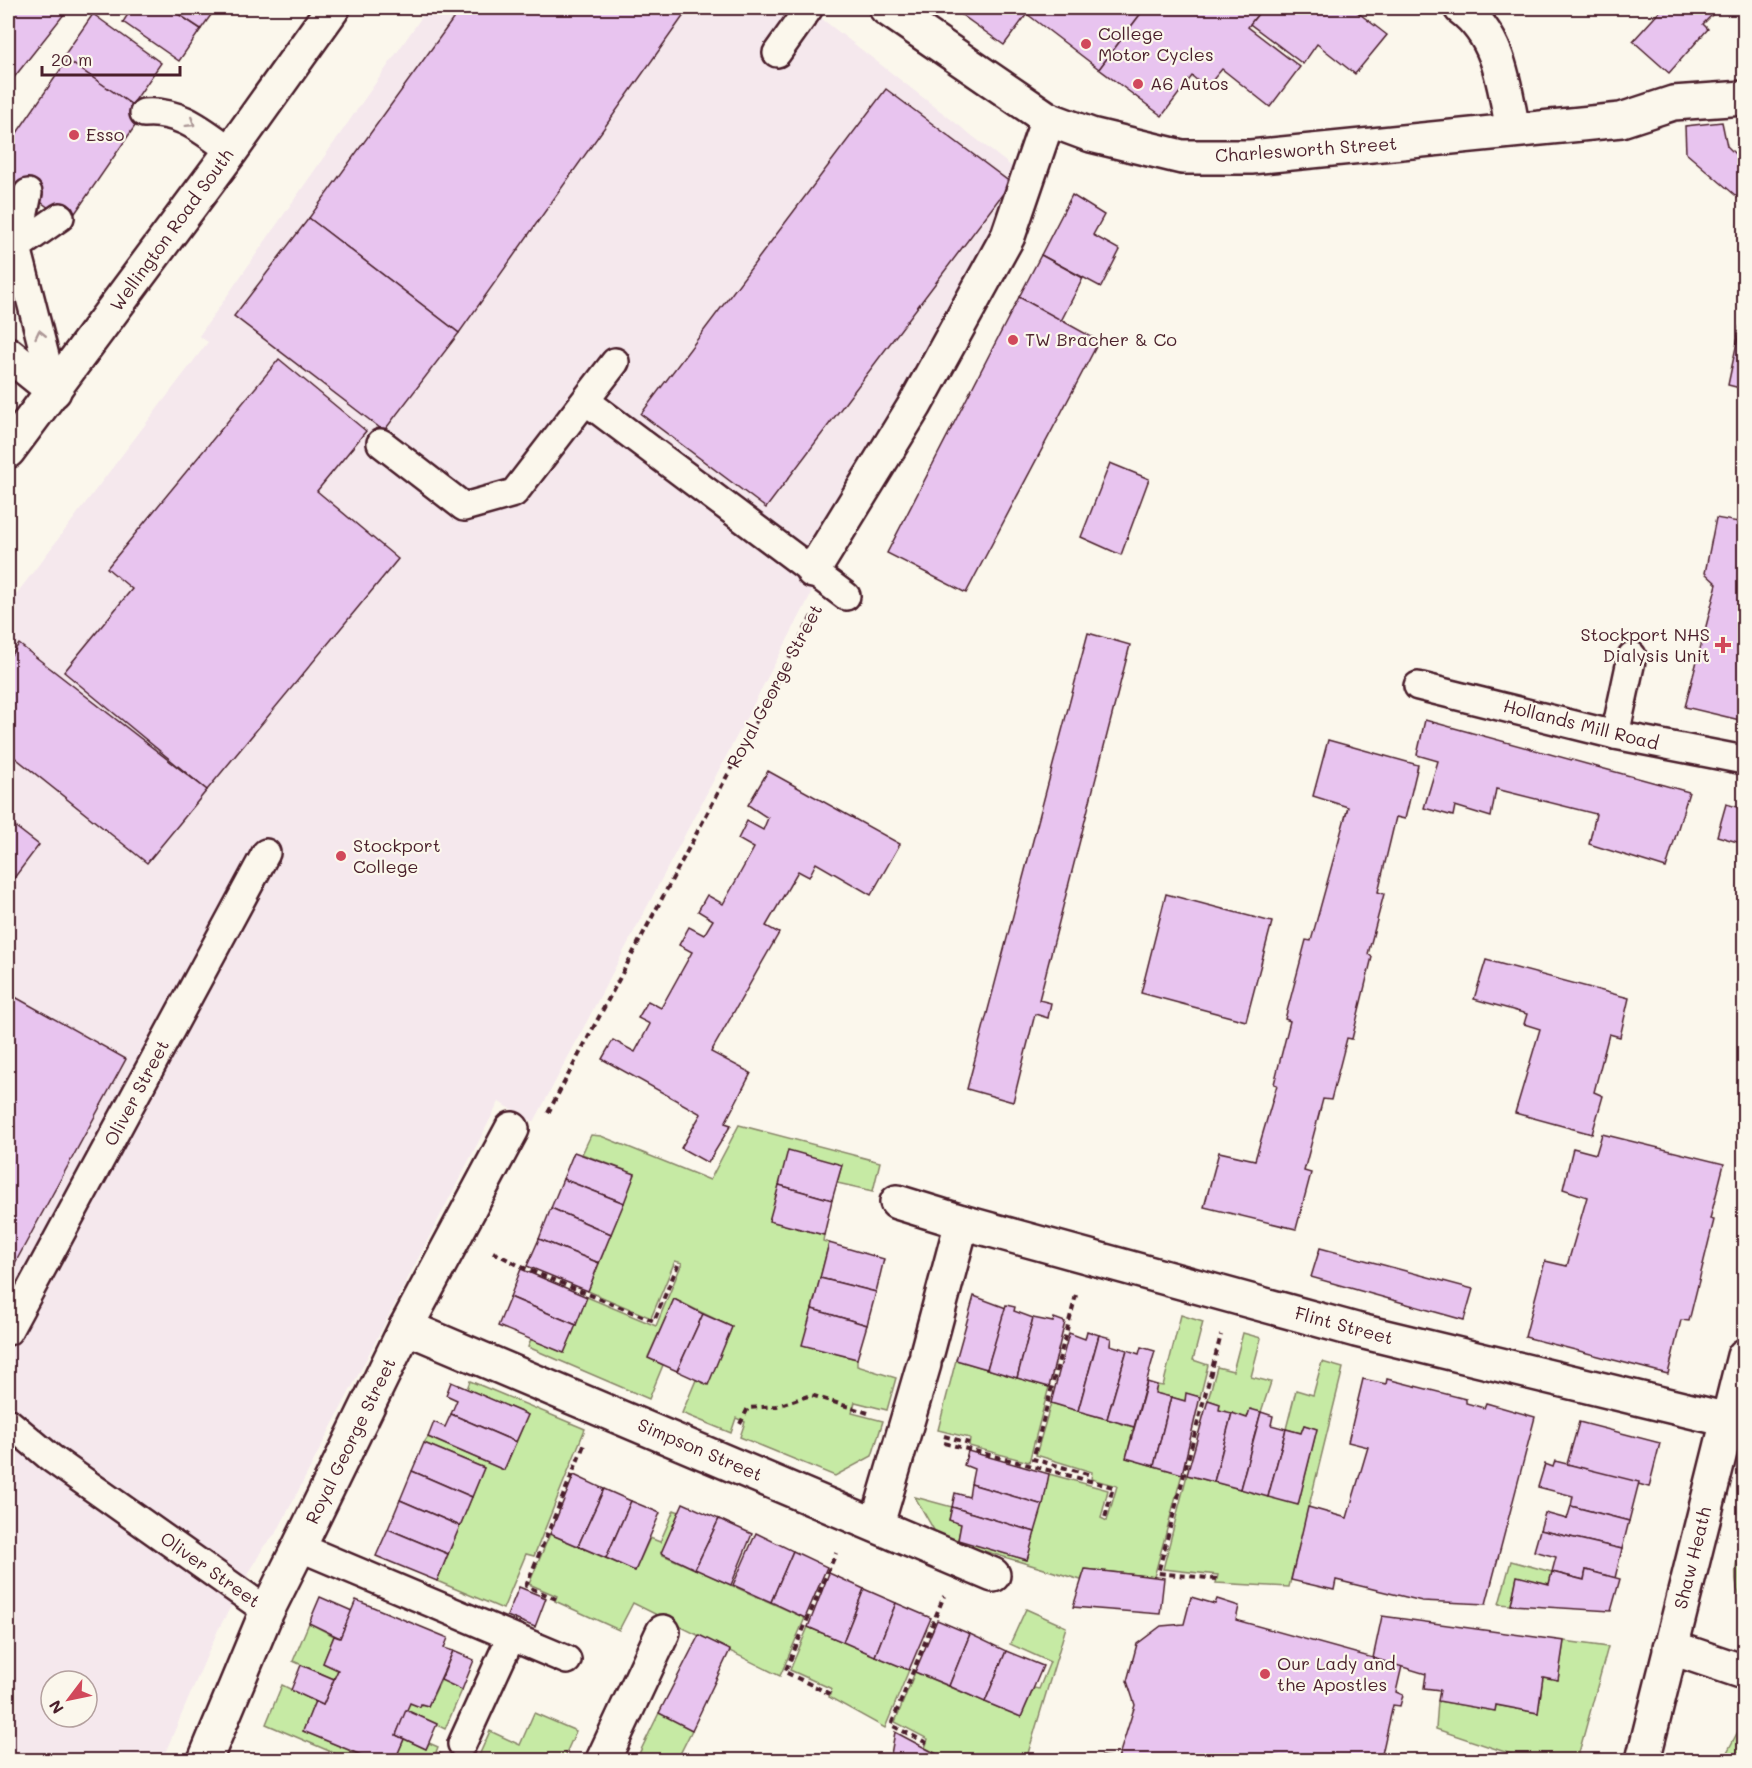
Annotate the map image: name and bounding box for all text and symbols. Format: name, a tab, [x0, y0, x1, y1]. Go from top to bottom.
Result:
place label: College Motor Cycles	[1098, 21, 1214, 66]
marker: College Motor Cycles	[1079, 37, 1093, 51]
scale bar	[42, 39, 180, 77]
text: 20 m	[51, 47, 92, 71]
place label: A6 Autos	[1150, 71, 1229, 95]
marker: A6 Autos	[1131, 77, 1145, 91]
one-way arrow	[185, 116, 195, 128]
place label: Esso	[86, 122, 125, 146]
marker: Esso	[67, 128, 81, 142]
street label: Charlesworth Street	[1214, 131, 1398, 167]
street label: Wellington Road South	[104, 143, 238, 316]
place label: TW Bracher & Co	[1025, 327, 1177, 351]
one-way arrow	[35, 329, 48, 339]
marker: TW Bracher & Co	[1006, 333, 1020, 347]
street label: Royal George Street	[721, 600, 827, 771]
place label: Stockport NHS Dialysis Unit	[1580, 622, 1710, 667]
marker: Stockport NHS Dialysis Unit	[1714, 636, 1732, 654]
street label: Hollands Mill Road	[1501, 693, 1661, 755]
place label: Stockport College	[353, 833, 441, 878]
marker: Stockport College	[334, 849, 348, 863]
street label: Oliver Street	[98, 1035, 174, 1150]
street label: Flint Street	[1292, 1300, 1396, 1350]
street label: Royal George Street	[299, 1354, 401, 1528]
street label: Simpson Street	[634, 1412, 767, 1486]
street label: Shaw Heath	[1668, 1504, 1716, 1611]
street label: Oliver Street	[156, 1526, 265, 1613]
place label: Our Lady and the Apostles	[1277, 1651, 1396, 1696]
marker: Our Lady and the Apostles	[1258, 1667, 1272, 1681]
north arrow	[39, 1669, 99, 1729]
text: N	[44, 1696, 68, 1718]

